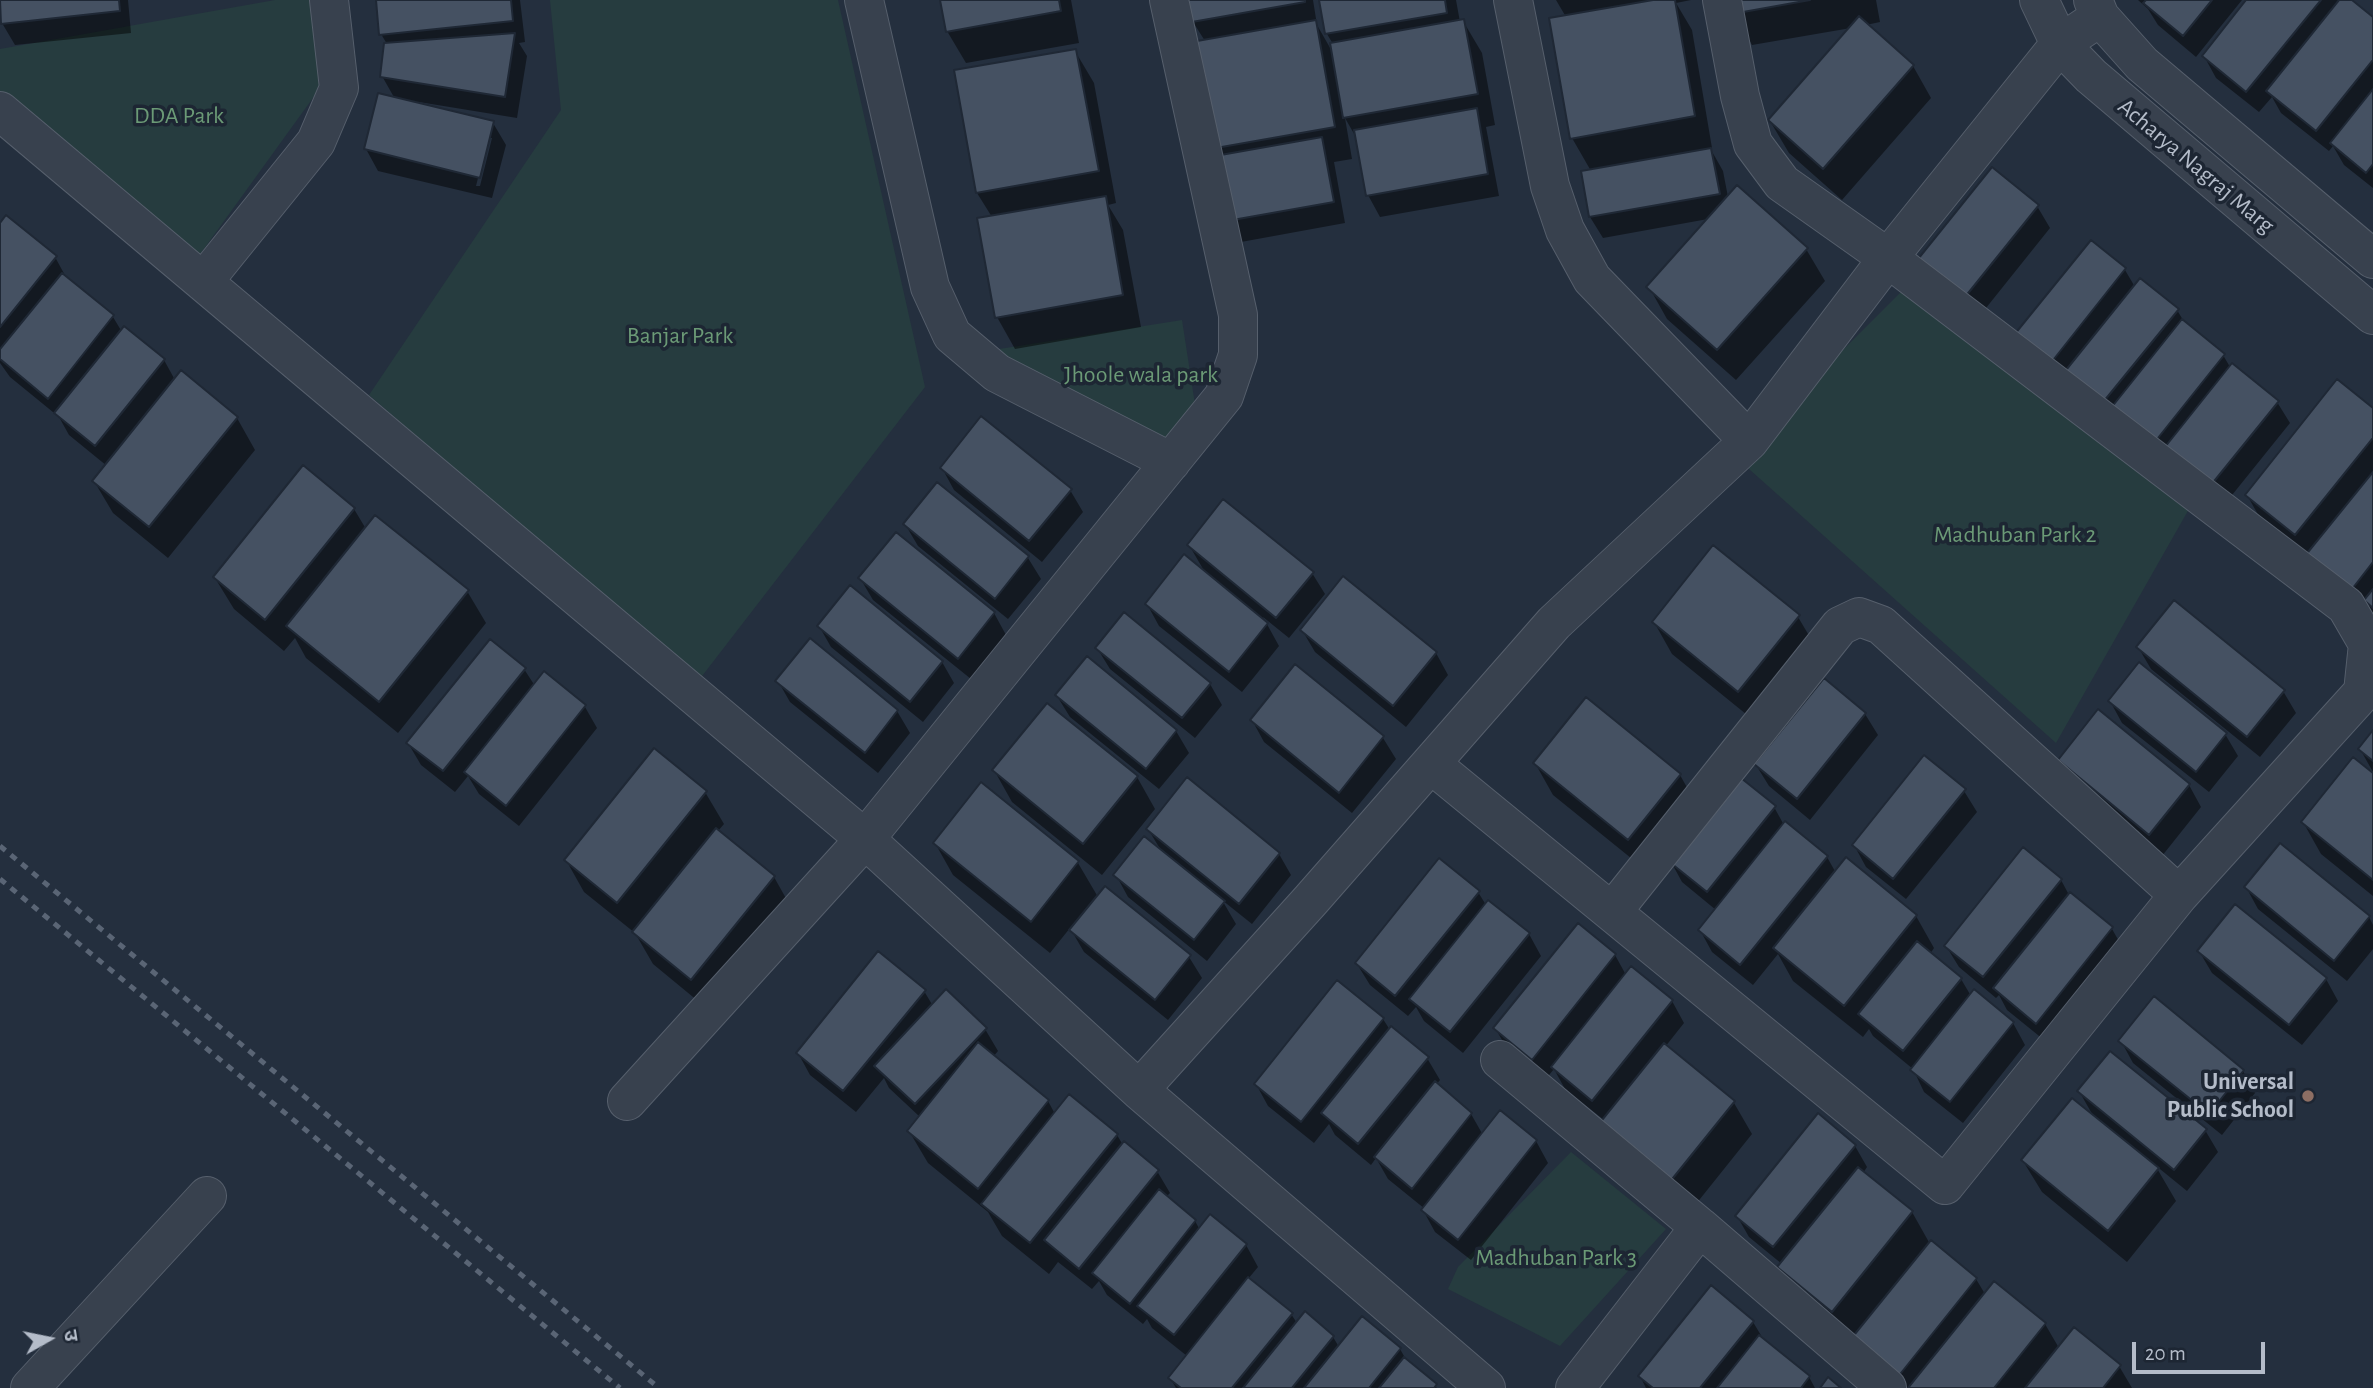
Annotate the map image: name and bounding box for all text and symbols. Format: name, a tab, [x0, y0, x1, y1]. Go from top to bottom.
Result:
street label: Acharya Nagraj Marg	[2112, 92, 2280, 240]
park label: DDA Park	[134, 102, 224, 130]
park label: Banjar Park	[627, 322, 733, 350]
park label: Jhoole wala park	[1064, 361, 1218, 389]
park label: Madhuban Park 2	[1934, 521, 2096, 549]
place label: Universal Public School	[2167, 1068, 2294, 1124]
marker: Universal Public School	[2300, 1088, 2316, 1104]
park label: Madhuban Park 3	[1475, 1244, 1637, 1272]
north arrow	[14, 1304, 84, 1374]
scale bar	[2135, 1328, 2268, 1372]
text: उ	[60, 1329, 80, 1343]
text: 20 m	[2145, 1343, 2186, 1364]

